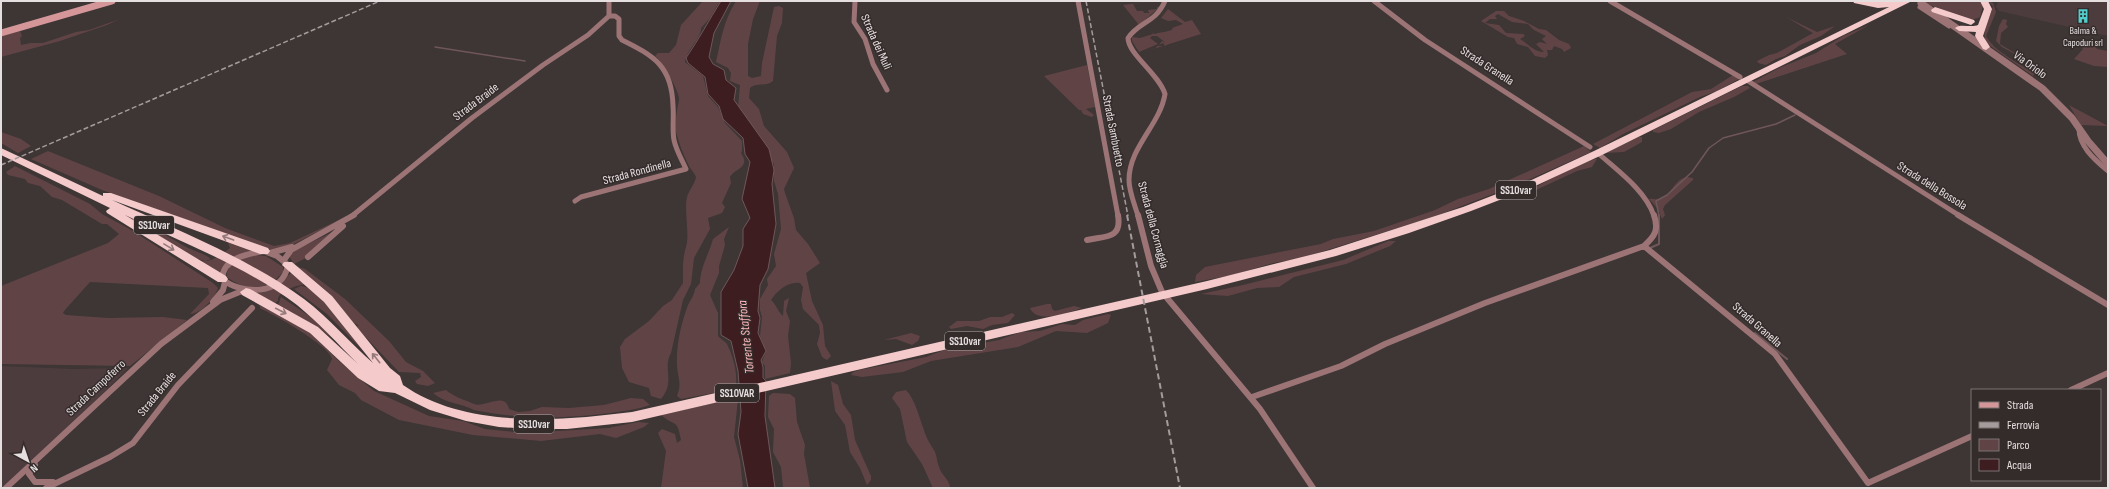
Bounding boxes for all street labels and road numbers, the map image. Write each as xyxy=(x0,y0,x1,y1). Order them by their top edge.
street label: Strada dei Muli xyxy=(857,12,895,72)
street label: Strada Granella xyxy=(1457,43,1517,89)
street label: Via Oriolo xyxy=(2010,48,2050,82)
street label: Strada Braide xyxy=(450,80,502,124)
street label: Strada Sambuetto xyxy=(1099,94,1127,168)
street label: Strada Rondinella xyxy=(601,156,673,188)
street label: Strada della Bossola xyxy=(1894,159,1970,214)
street label: Strada della Cornaggia xyxy=(1134,180,1172,270)
road number: SS10var xyxy=(1496,181,1536,199)
road number: SS10var xyxy=(134,216,174,234)
street label: Strada Granella xyxy=(1729,299,1785,351)
road number: SS10var xyxy=(945,332,985,350)
street label: Strada Campoferro xyxy=(63,357,129,419)
street label: Strada Braide xyxy=(134,368,180,420)
road number: SS10VAR xyxy=(715,384,759,402)
road number: SS10var xyxy=(514,415,554,433)

